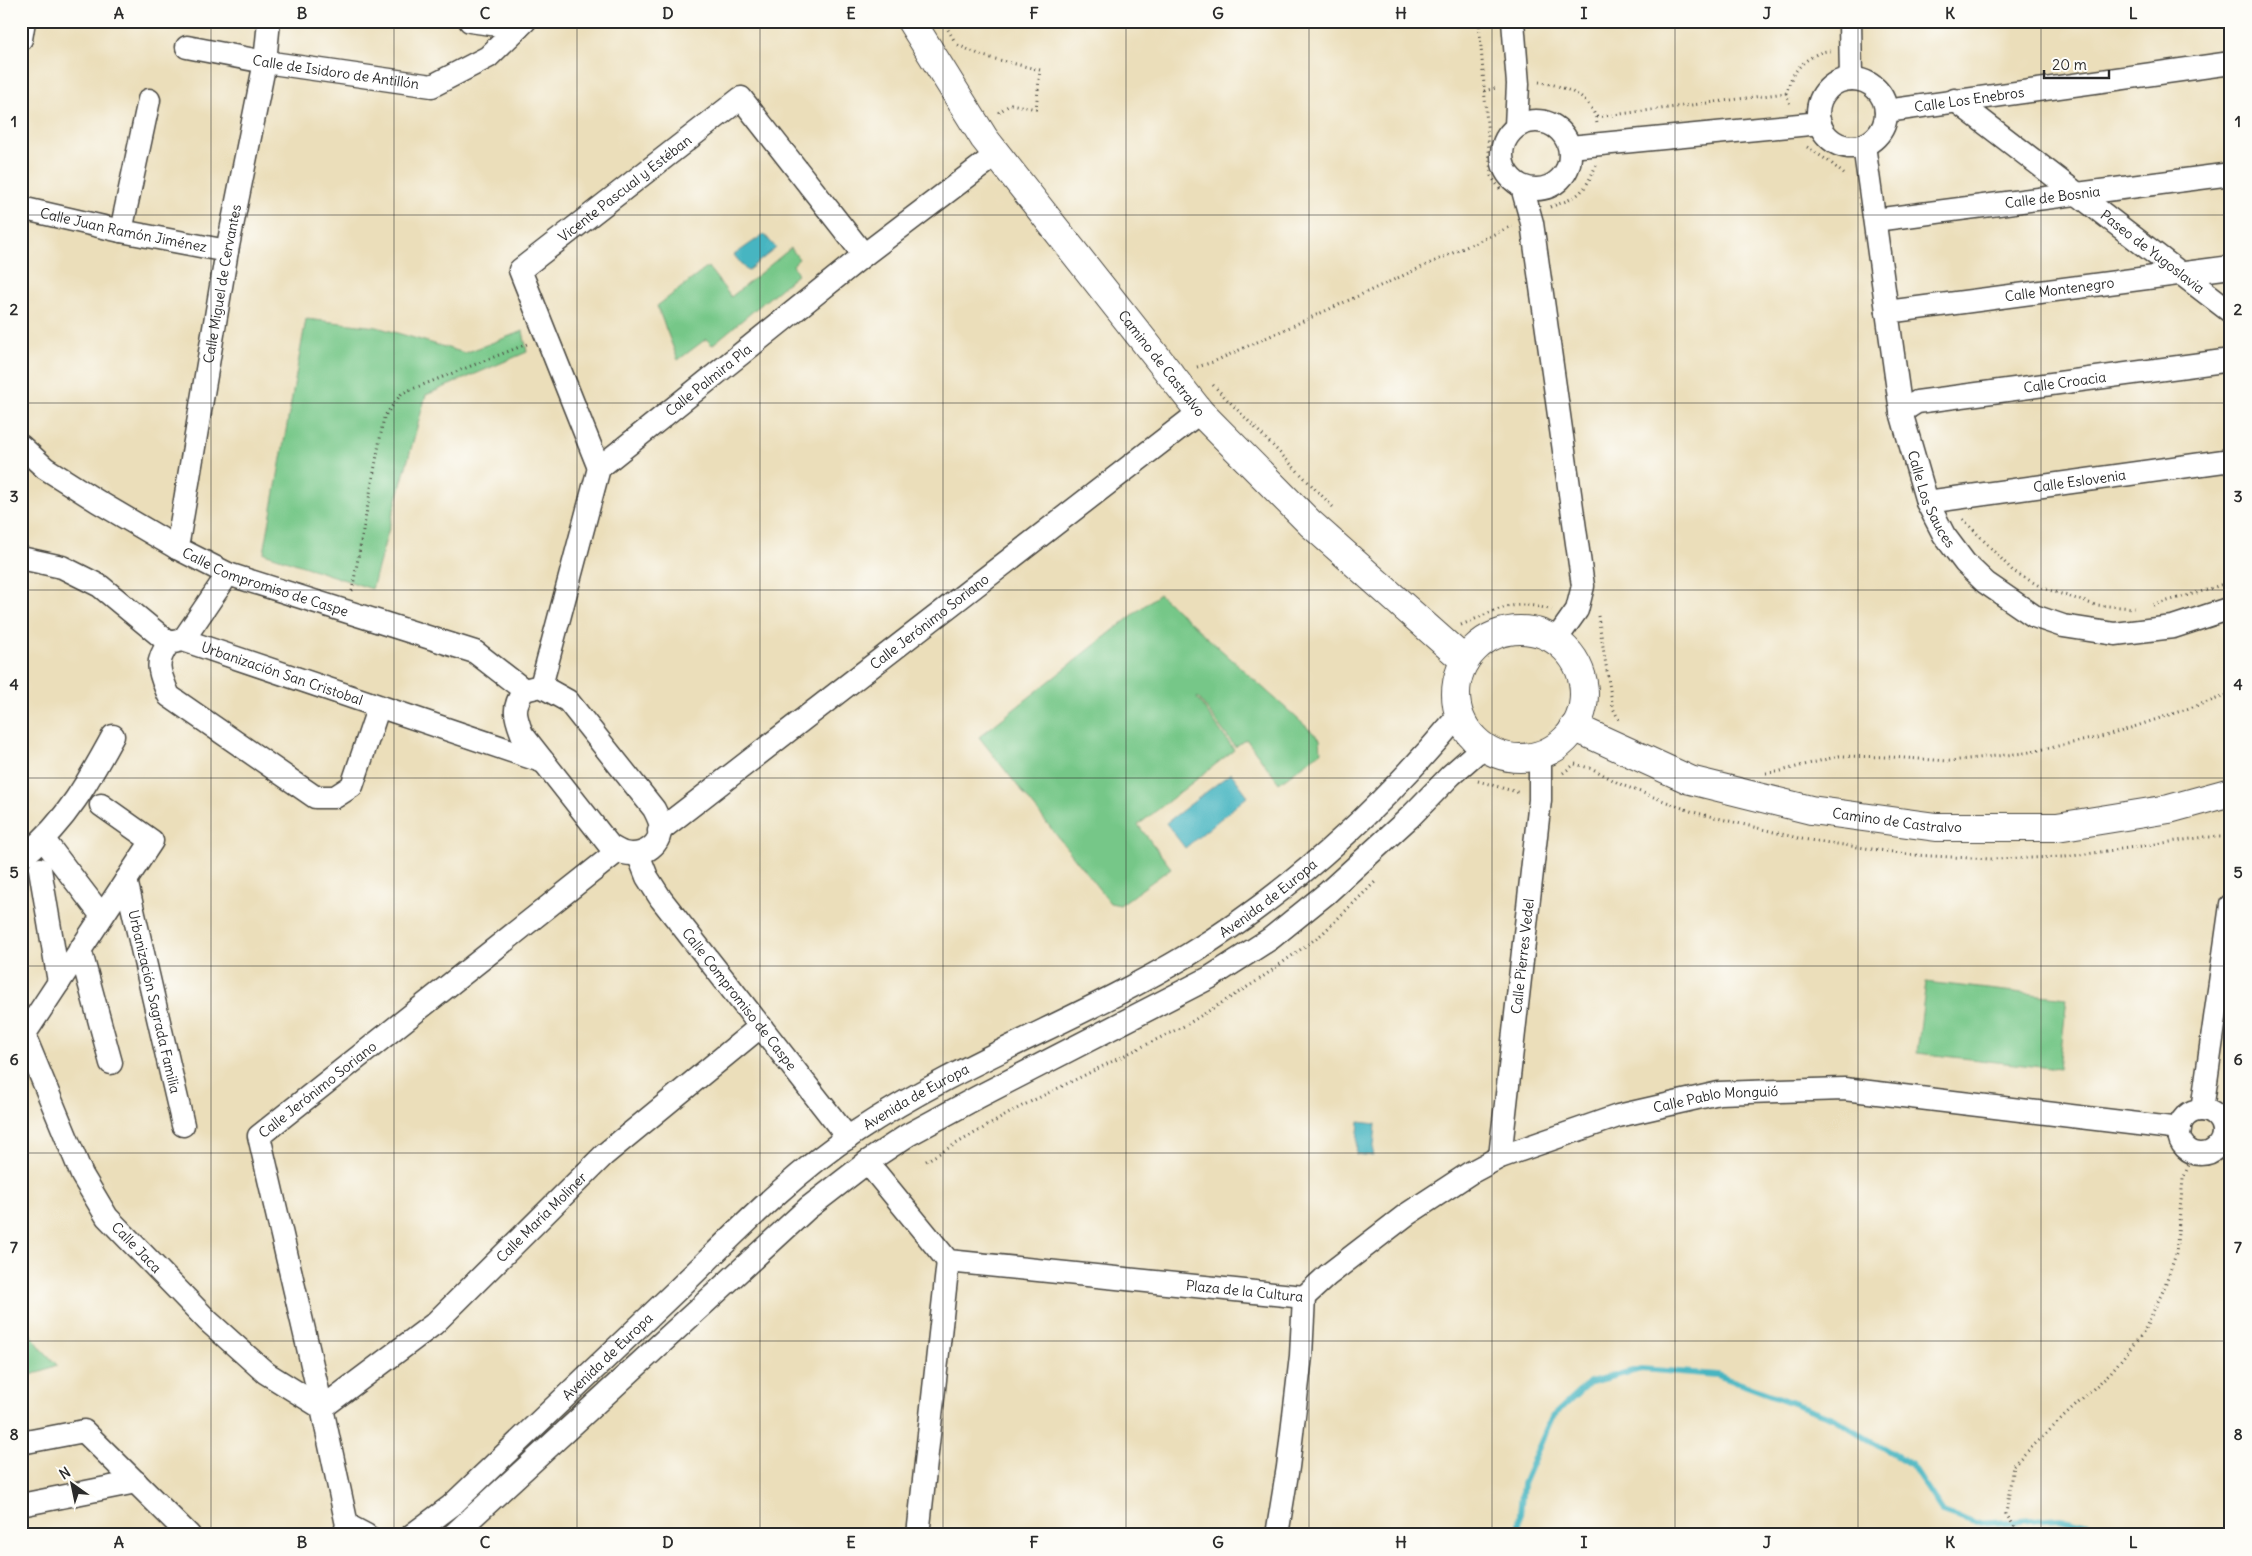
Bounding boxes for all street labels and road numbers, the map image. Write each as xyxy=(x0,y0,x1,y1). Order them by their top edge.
street label: Calle de Isidoro de Antillón xyxy=(251,51,420,93)
street label: Calle Los Enebros xyxy=(1913,83,2025,116)
street label: Vicente Pascual y Estéban xyxy=(555,131,695,246)
street label: Calle de Bosnia xyxy=(2004,182,2101,212)
street label: Calle Miguel de Cervantes xyxy=(199,203,245,365)
street label: Calle Juan Ramón Jiménez xyxy=(38,204,209,256)
street label: Paseo de Yugoslavia xyxy=(2097,206,2208,297)
street label: Calle Montenegro xyxy=(2004,273,2116,306)
street label: Camino de Castralvo xyxy=(1114,307,1209,420)
street label: Calle Palmira Pla xyxy=(662,340,755,420)
street label: Calle Croacia xyxy=(2022,368,2107,397)
street label: Calle Los Sauces xyxy=(1904,448,1959,551)
street label: Calle Eslovenia xyxy=(2032,466,2127,496)
street label: Calle Compromiso de Caspe xyxy=(179,543,351,620)
street label: Calle Jerónimo Soriano xyxy=(866,570,993,673)
street label: Urbanización San Cristobal xyxy=(199,638,365,709)
street label: Camino de Castralvo xyxy=(1831,804,1962,836)
street label: Avenida de Europa xyxy=(1216,855,1321,942)
street label: Calle Pierres Vedel xyxy=(1507,897,1538,1015)
street label: Urbanización Sagrada Familia xyxy=(124,908,184,1095)
street label: Calle Compromiso de Caspe xyxy=(678,924,801,1074)
street label: Calle Jerónimo Soriano xyxy=(255,1037,380,1142)
street label: Avenida de Europa xyxy=(860,1060,972,1134)
street label: Calle Pablo Monguió xyxy=(1651,1082,1779,1117)
street label: Calle María Moliner xyxy=(492,1168,591,1266)
street label: Calle Jaca xyxy=(108,1218,165,1277)
street label: Plaza de la Cultura xyxy=(1185,1276,1304,1306)
street label: Avenida de Europa xyxy=(558,1309,657,1404)

